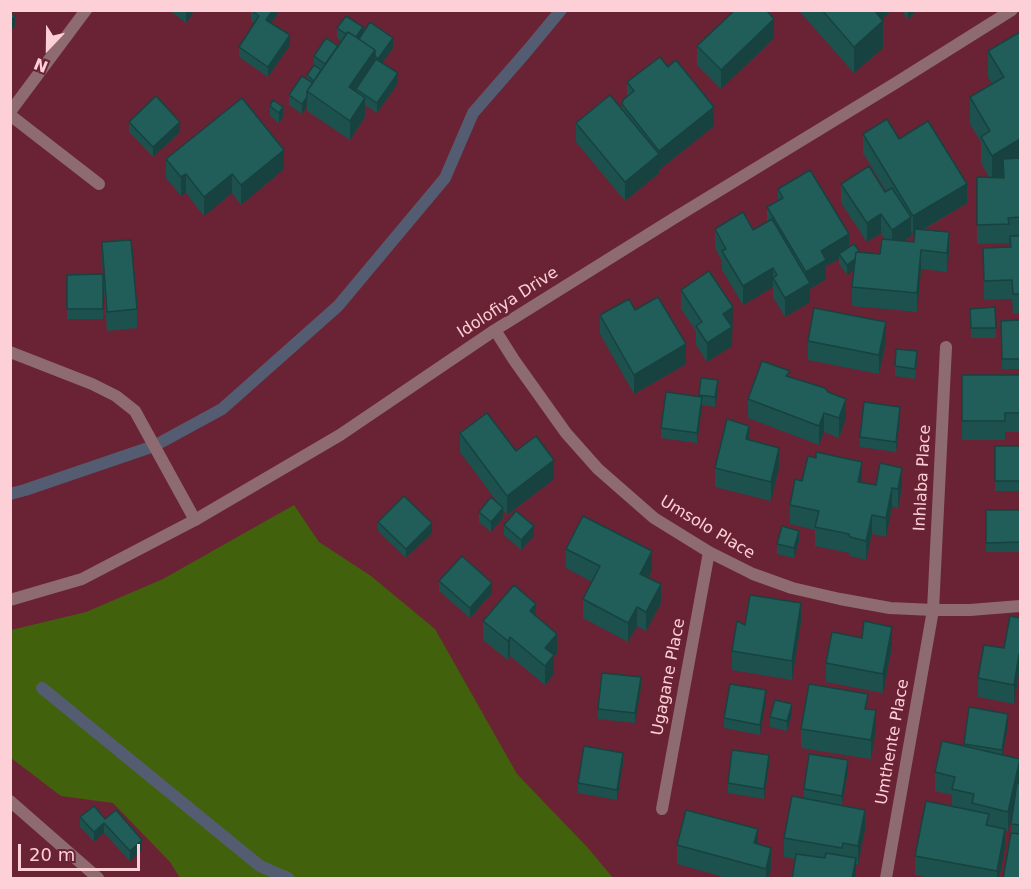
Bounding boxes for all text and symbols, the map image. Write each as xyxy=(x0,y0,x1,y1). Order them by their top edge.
north arrow xyxy=(18,18,78,78)
text: N xyxy=(31,54,51,76)
street label: Idolofiya Drive xyxy=(454,263,562,343)
street label: Inhlaba Place xyxy=(911,424,935,532)
street label: Umsolo Place xyxy=(656,492,758,564)
street label: Ugagane Place xyxy=(648,617,690,737)
street label: Umthente Place xyxy=(872,678,914,806)
scale bar xyxy=(21,832,142,870)
text: 20 m xyxy=(29,844,75,865)

